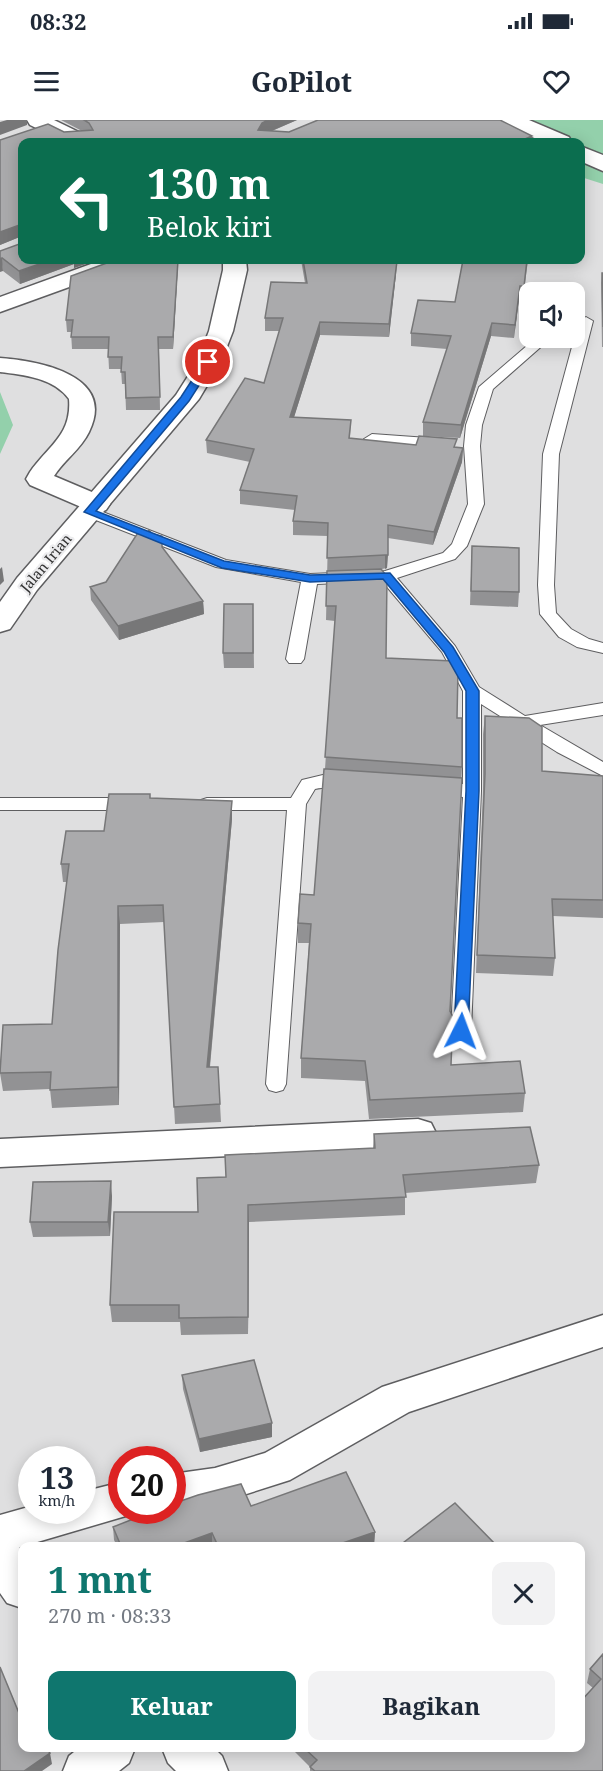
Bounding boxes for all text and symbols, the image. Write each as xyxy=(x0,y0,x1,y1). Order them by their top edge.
text: 08:32 xyxy=(30,6,86,36)
text: GoPilot xyxy=(251,63,352,100)
icon: menu xyxy=(30,65,63,98)
icon: heart xyxy=(540,65,573,98)
text: 130 m xyxy=(147,154,271,211)
icon: left xyxy=(48,162,126,240)
text: Belok kiri xyxy=(147,208,272,245)
map controls xyxy=(519,282,585,348)
button: sound xyxy=(519,282,585,348)
pin xyxy=(182,336,233,387)
icon: arrive xyxy=(191,345,224,378)
street label: Jalan Irian xyxy=(15,529,76,597)
position arrow xyxy=(429,999,493,1063)
speed limit sign: 20 xyxy=(108,1446,186,1524)
text: 13 xyxy=(40,1457,74,1498)
text: km/h xyxy=(39,1490,75,1510)
text: 1 mnt xyxy=(48,1555,152,1604)
button: close xyxy=(492,1562,555,1625)
text: 270 m · 08:33 xyxy=(48,1602,171,1629)
button: Keluar xyxy=(48,1671,296,1740)
button: Bagikan xyxy=(308,1671,555,1740)

